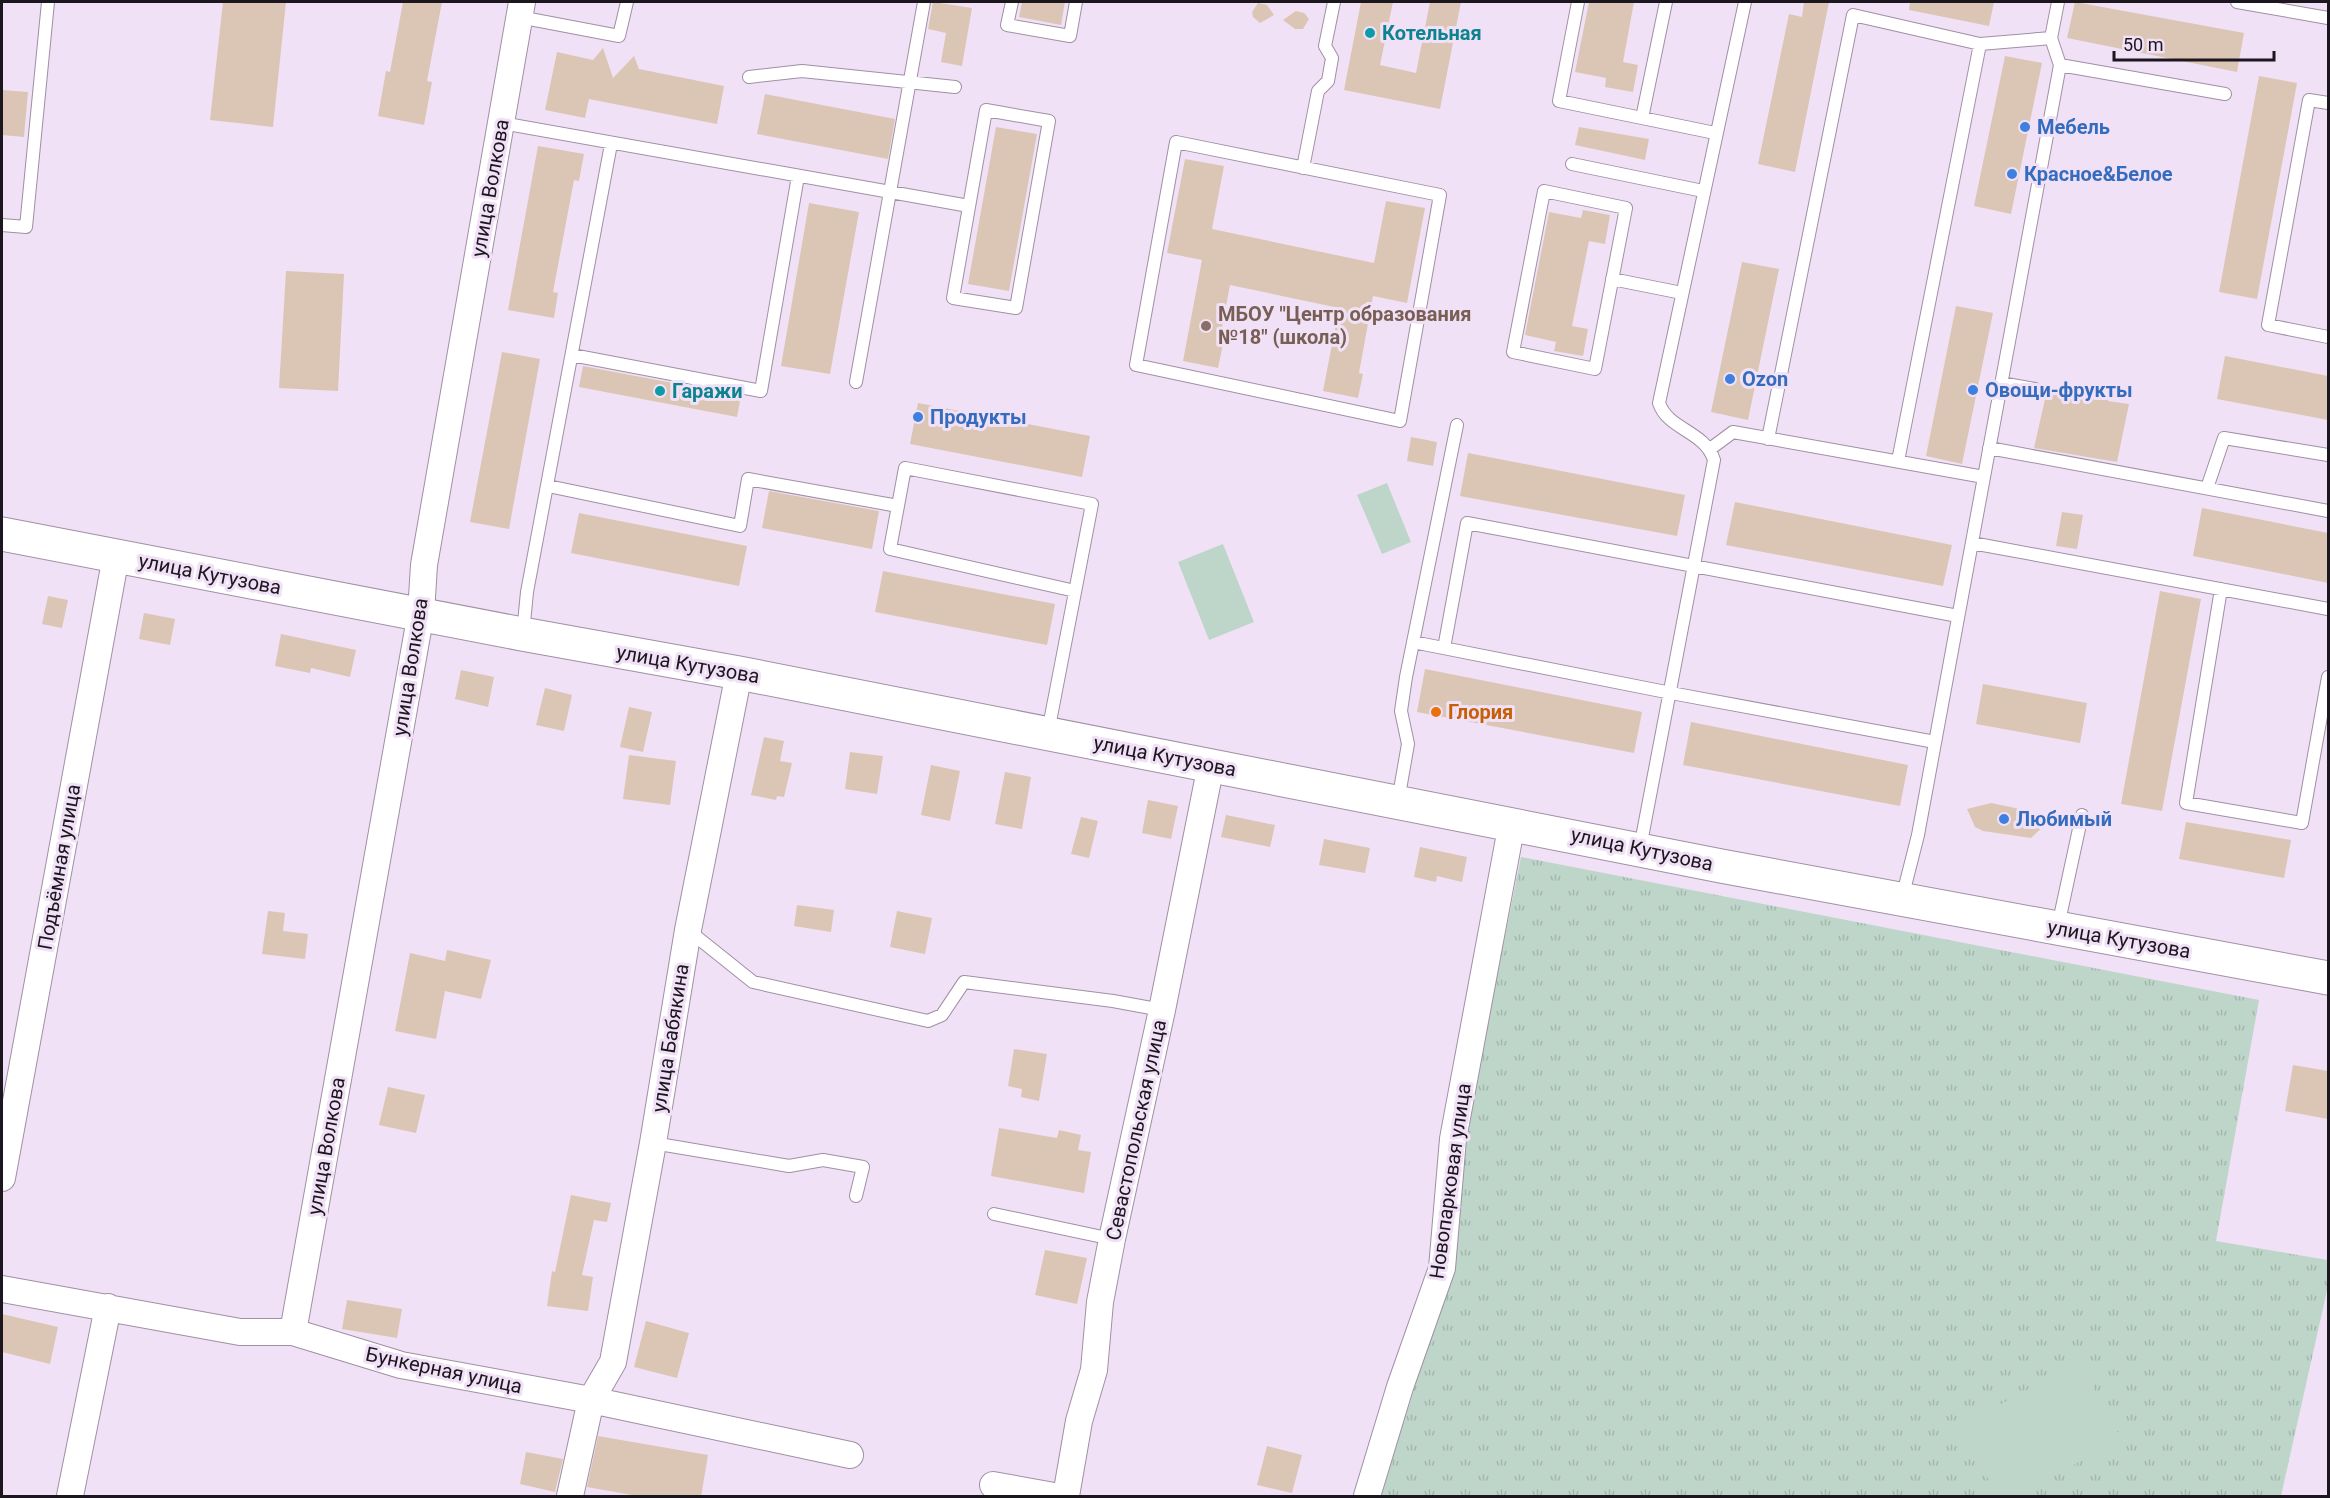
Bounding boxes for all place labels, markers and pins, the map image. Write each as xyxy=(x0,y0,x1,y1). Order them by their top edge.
place label: Котельная xyxy=(1382,21,1482,45)
marker: Котельная xyxy=(1363,26,1377,40)
place label: Мебель xyxy=(2037,115,2110,139)
marker: Мебель xyxy=(2018,120,2032,134)
place label: Красное&Белое xyxy=(2024,162,2173,186)
marker: Красное&Белое xyxy=(2005,167,2019,181)
place label: МБОУ "Центр образования №18" (школа) xyxy=(1218,302,1471,349)
marker: МБОУ "Центр образования №18" (школа) xyxy=(1199,319,1213,333)
place label: Ozon xyxy=(1742,367,1788,391)
marker: Ozon xyxy=(1723,372,1737,386)
place label: Овощи-фрукты xyxy=(1985,378,2132,402)
place label: Гаражи xyxy=(672,379,743,403)
marker: Овощи-фрукты xyxy=(1966,383,1980,397)
marker: Гаражи xyxy=(653,384,667,398)
place label: Продукты xyxy=(930,405,1027,429)
marker: Продукты xyxy=(911,410,925,424)
place label: Глория xyxy=(1448,700,1513,724)
marker: Глория xyxy=(1429,705,1443,719)
place label: Любимый xyxy=(2016,807,2112,831)
marker: Любимый xyxy=(1997,812,2011,826)

